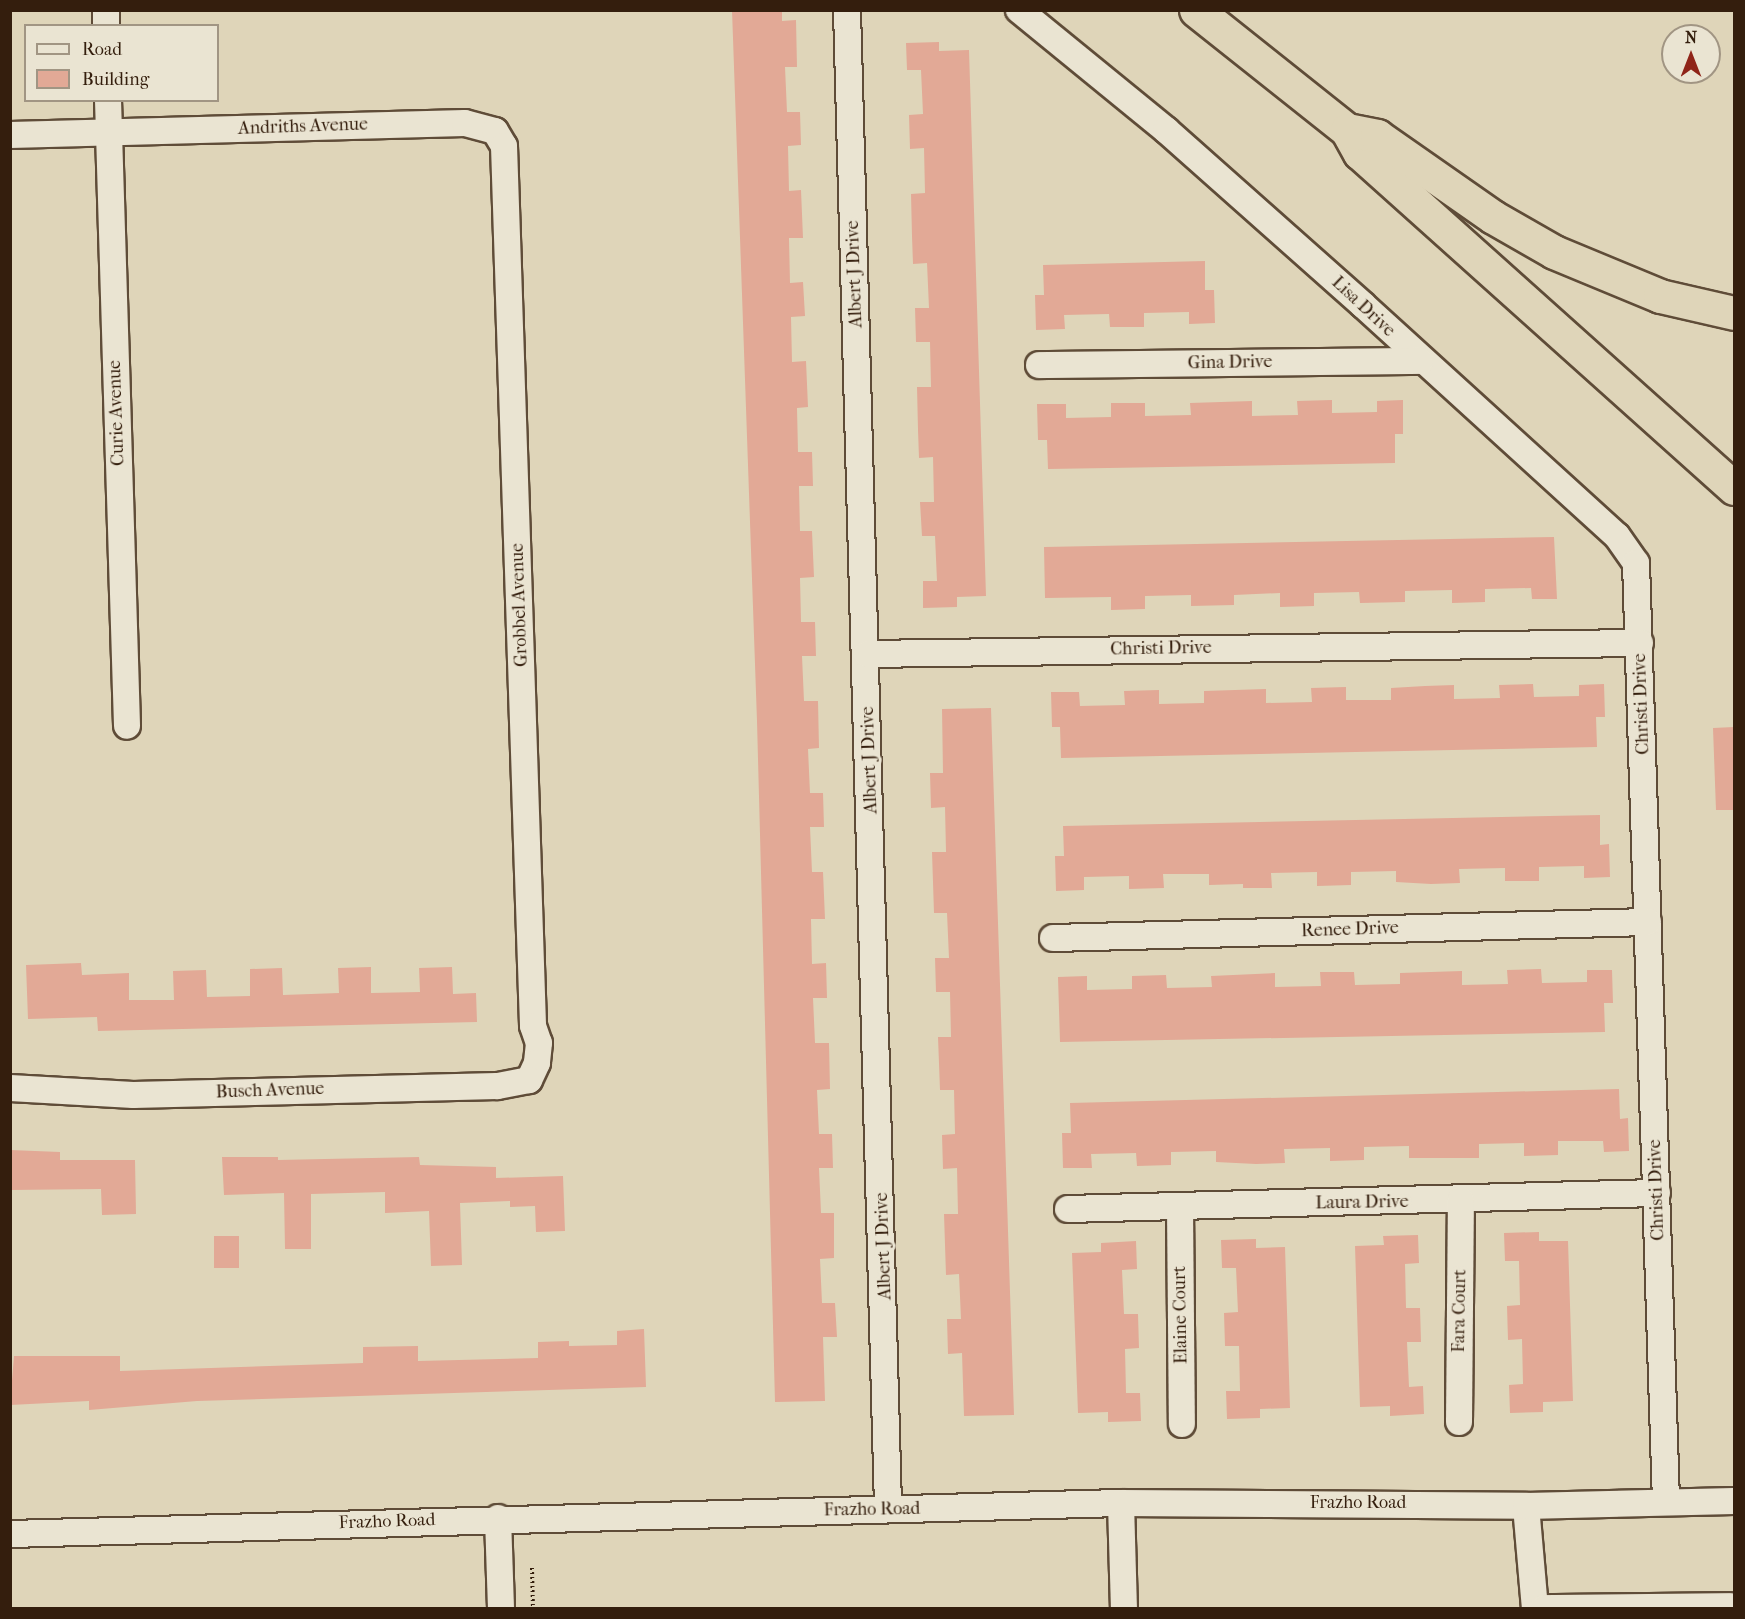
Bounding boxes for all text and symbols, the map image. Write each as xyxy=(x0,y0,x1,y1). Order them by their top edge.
legend xyxy=(24,24,219,102)
north arrow xyxy=(1661,24,1721,84)
text: N xyxy=(1685,28,1697,47)
text: Road xyxy=(82,39,122,60)
text: Building xyxy=(82,69,149,90)
street label: Andriths Avenue xyxy=(238,114,368,140)
street label: Albert J Drive xyxy=(842,220,868,328)
street label: Lisa Drive xyxy=(1327,272,1399,342)
street label: Gina Drive xyxy=(1187,351,1273,375)
street label: Curie Avenue xyxy=(104,360,130,466)
street label: Grobbel Avenue xyxy=(507,543,533,667)
street label: Christi Drive xyxy=(1110,637,1212,661)
street label: Christi Drive xyxy=(1629,653,1655,755)
street label: Albert J Drive xyxy=(857,706,883,814)
street label: Renee Drive xyxy=(1301,918,1399,942)
street label: Busch Avenue xyxy=(215,1078,325,1104)
street label: Christi Drive xyxy=(1644,1139,1670,1241)
street label: Laura Drive xyxy=(1315,1191,1409,1215)
street label: Albert J Drive xyxy=(871,1192,897,1300)
street label: Elaine Court xyxy=(1169,1266,1193,1364)
street label: Fara Court xyxy=(1448,1269,1472,1353)
street label: Frazho Road xyxy=(1310,1492,1406,1514)
street label: Frazho Road xyxy=(823,1498,921,1522)
street label: Frazho Road xyxy=(338,1510,436,1534)

